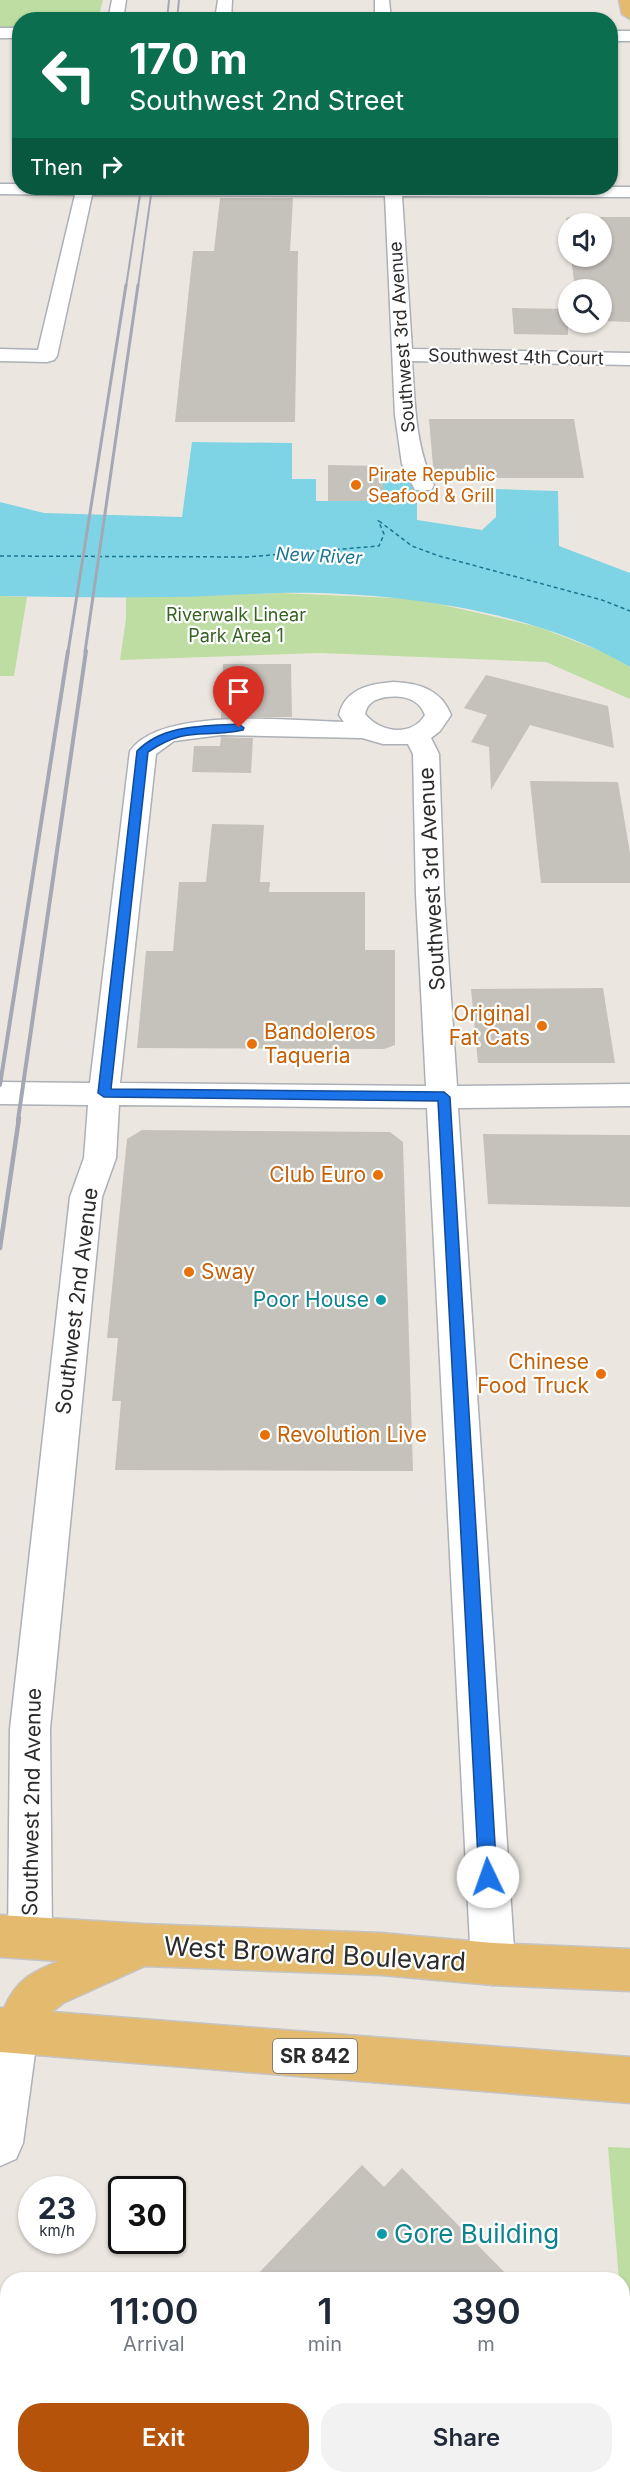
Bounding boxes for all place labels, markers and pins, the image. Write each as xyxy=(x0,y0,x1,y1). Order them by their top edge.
place label: Pirate Republic Seafood & Grill xyxy=(368,464,496,506)
marker: Pirate Republic Seafood & Grill xyxy=(349,478,363,492)
pin xyxy=(213,666,264,728)
place label: Original Fat Cats xyxy=(449,1001,530,1050)
place label: Bandoleros Taqueria xyxy=(264,1019,376,1068)
marker: Original Fat Cats xyxy=(535,1019,549,1033)
marker: Bandoleros Taqueria xyxy=(245,1037,259,1051)
place label: Club Euro xyxy=(269,1162,366,1187)
marker: Club Euro xyxy=(371,1168,385,1182)
place label: Sway xyxy=(201,1259,255,1284)
marker: Sway xyxy=(182,1265,196,1279)
place label: Poor House xyxy=(253,1287,369,1312)
marker: Poor House xyxy=(374,1293,388,1307)
place label: Chinese Food Truck xyxy=(477,1349,589,1398)
marker: Chinese Food Truck xyxy=(594,1367,608,1381)
place label: Revolution Live xyxy=(277,1422,427,1447)
marker: Revolution Live xyxy=(258,1428,272,1442)
place label: Gore Building xyxy=(394,2218,559,2249)
marker: Gore Building xyxy=(375,2227,389,2241)

